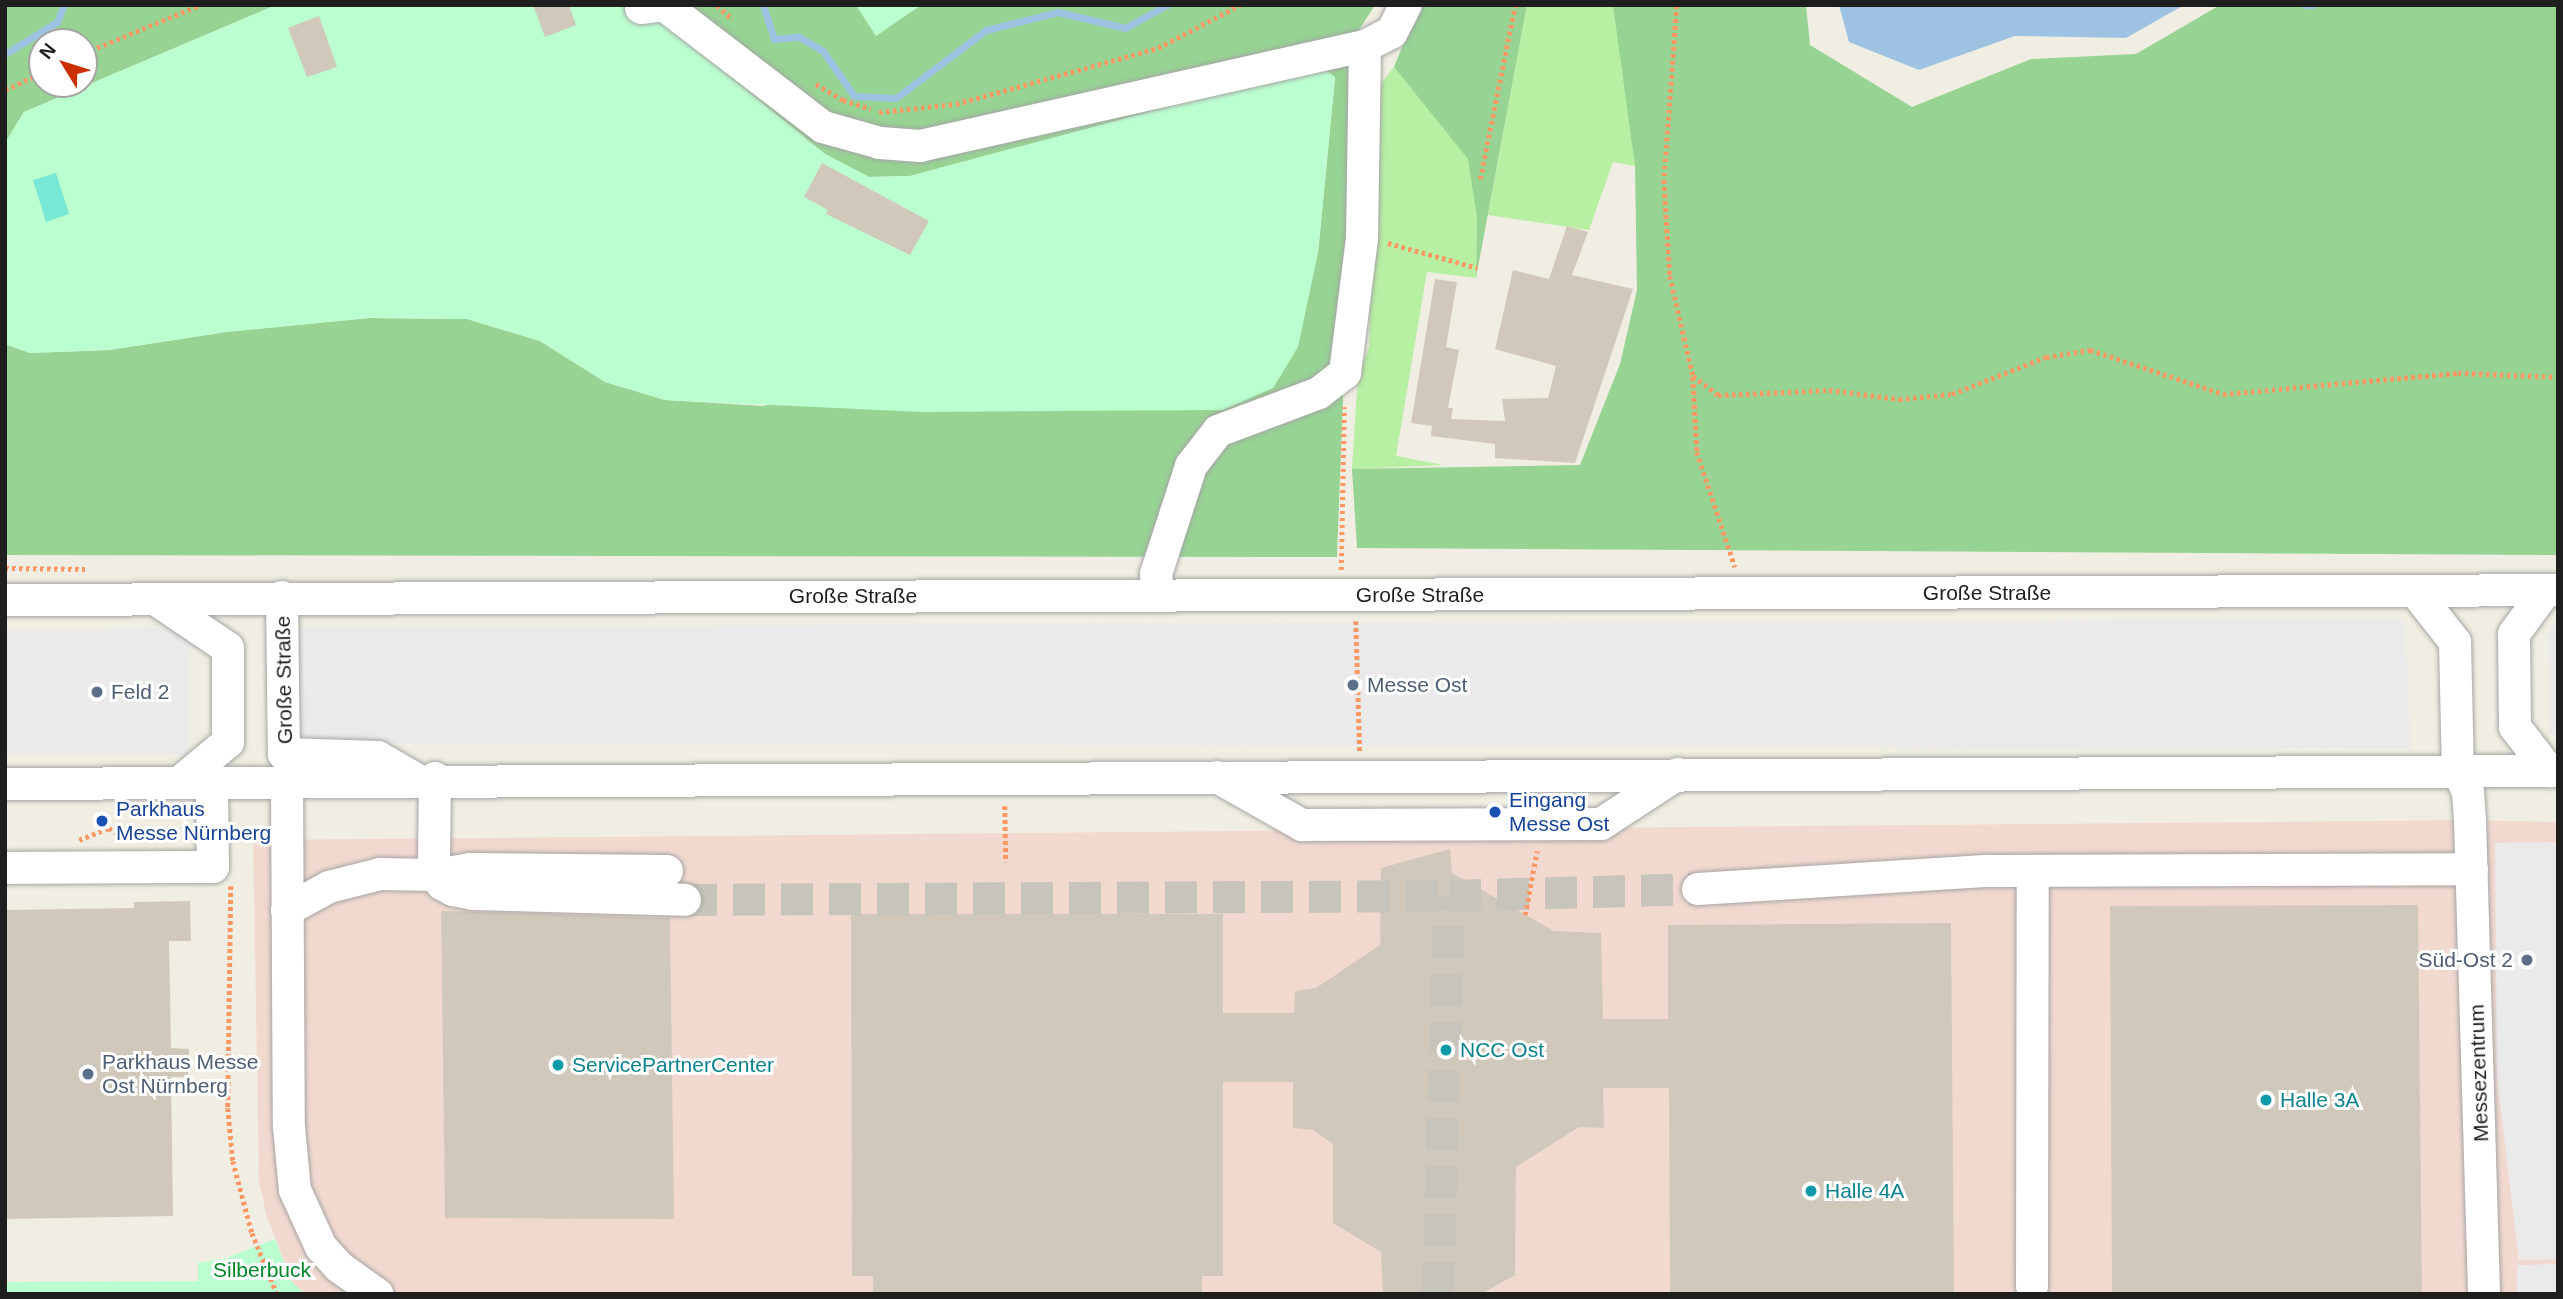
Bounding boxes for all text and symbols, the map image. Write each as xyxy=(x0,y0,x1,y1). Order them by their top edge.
north arrow xyxy=(28,28,98,98)
text: N xyxy=(35,39,60,63)
street label: Große Straße xyxy=(1923,580,2051,606)
street label: Große Straße xyxy=(1356,582,1484,608)
street label: Große Straße xyxy=(789,583,917,609)
street label: Große Straße xyxy=(270,616,298,744)
place label: Messe Ost xyxy=(1367,672,1467,698)
marker: Messe Ost xyxy=(1345,677,1361,693)
place label: Feld 2 xyxy=(111,679,169,705)
marker: Feld 2 xyxy=(89,684,105,700)
place label: Eingang Messe Ost xyxy=(1509,787,1609,837)
place label: Parkhaus Messe Nürnberg xyxy=(116,796,271,846)
marker: Eingang Messe Ost xyxy=(1487,804,1503,820)
marker: Parkhaus Messe Nürnberg xyxy=(94,813,110,829)
place label: Süd-Ost 2 xyxy=(2418,947,2513,973)
marker: Süd-Ost 2 xyxy=(2519,952,2535,968)
street label: Messezentrum xyxy=(2464,1004,2494,1142)
place label: NCC Ost xyxy=(1460,1037,1544,1063)
marker: NCC Ost xyxy=(1438,1042,1454,1058)
place label: Parkhaus Messe Ost Nürnberg xyxy=(102,1049,258,1099)
place label: ServicePartnerCenter xyxy=(572,1052,774,1078)
marker: ServicePartnerCenter xyxy=(550,1057,566,1073)
marker: Parkhaus Messe Ost Nürnberg xyxy=(80,1066,96,1082)
place label: Halle 3A xyxy=(2280,1087,2359,1113)
marker: Halle 3A xyxy=(2258,1092,2274,1108)
place label: Halle 4A xyxy=(1825,1178,1904,1204)
marker: Halle 4A xyxy=(1803,1183,1819,1199)
park label: Silberbuck xyxy=(213,1257,311,1283)

